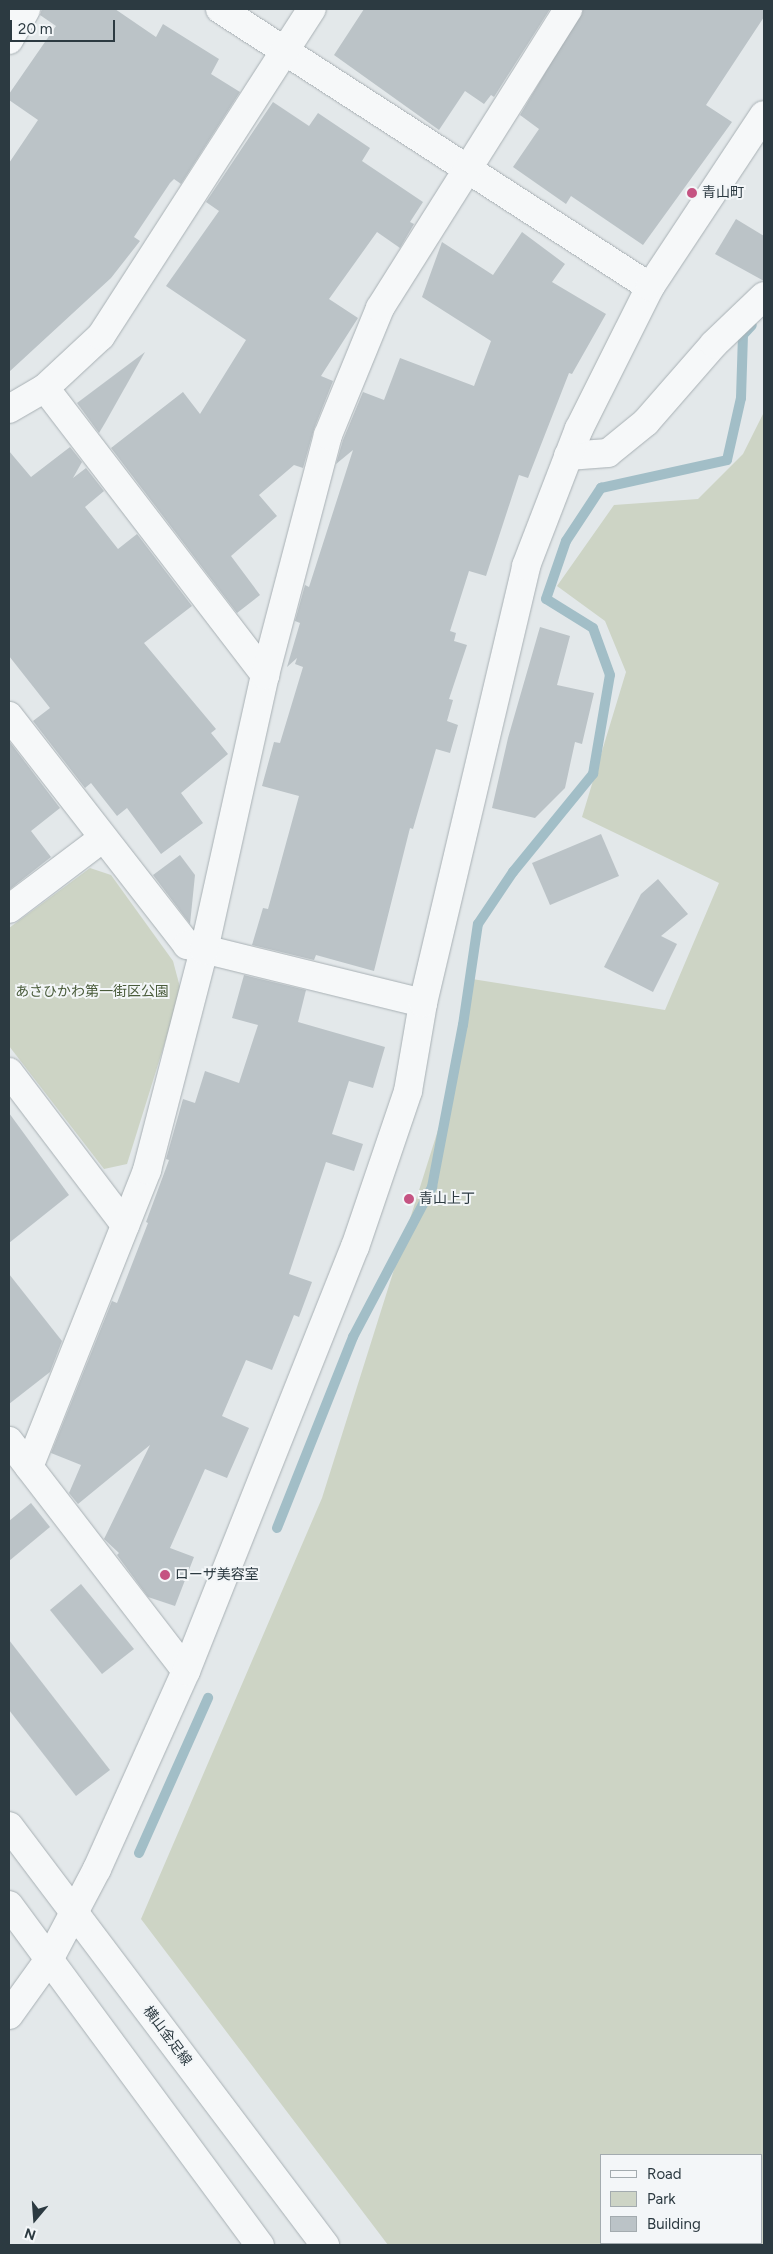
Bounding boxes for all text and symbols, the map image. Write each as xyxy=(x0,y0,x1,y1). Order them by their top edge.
scale bar xyxy=(12,10,118,42)
text: 20 m xyxy=(18,20,52,38)
place label: 青山町 xyxy=(702,185,744,201)
marker: 青山町 xyxy=(686,187,698,199)
park label: あさひかわ第一街区公園 xyxy=(15,984,169,1000)
place label: 青山上丁 xyxy=(419,1191,475,1207)
marker: 青山上丁 xyxy=(403,1193,415,1205)
place label: ローザ美容室 xyxy=(175,1567,259,1583)
marker: ローザ美容室 xyxy=(159,1569,171,1581)
street label: 横山金足線 xyxy=(139,2003,195,2069)
legend xyxy=(600,2154,763,2244)
text: Road xyxy=(647,2165,682,2183)
text: Park xyxy=(647,2190,676,2208)
north arrow xyxy=(10,2194,60,2244)
text: Building xyxy=(647,2215,701,2233)
text: N xyxy=(22,2224,38,2244)

